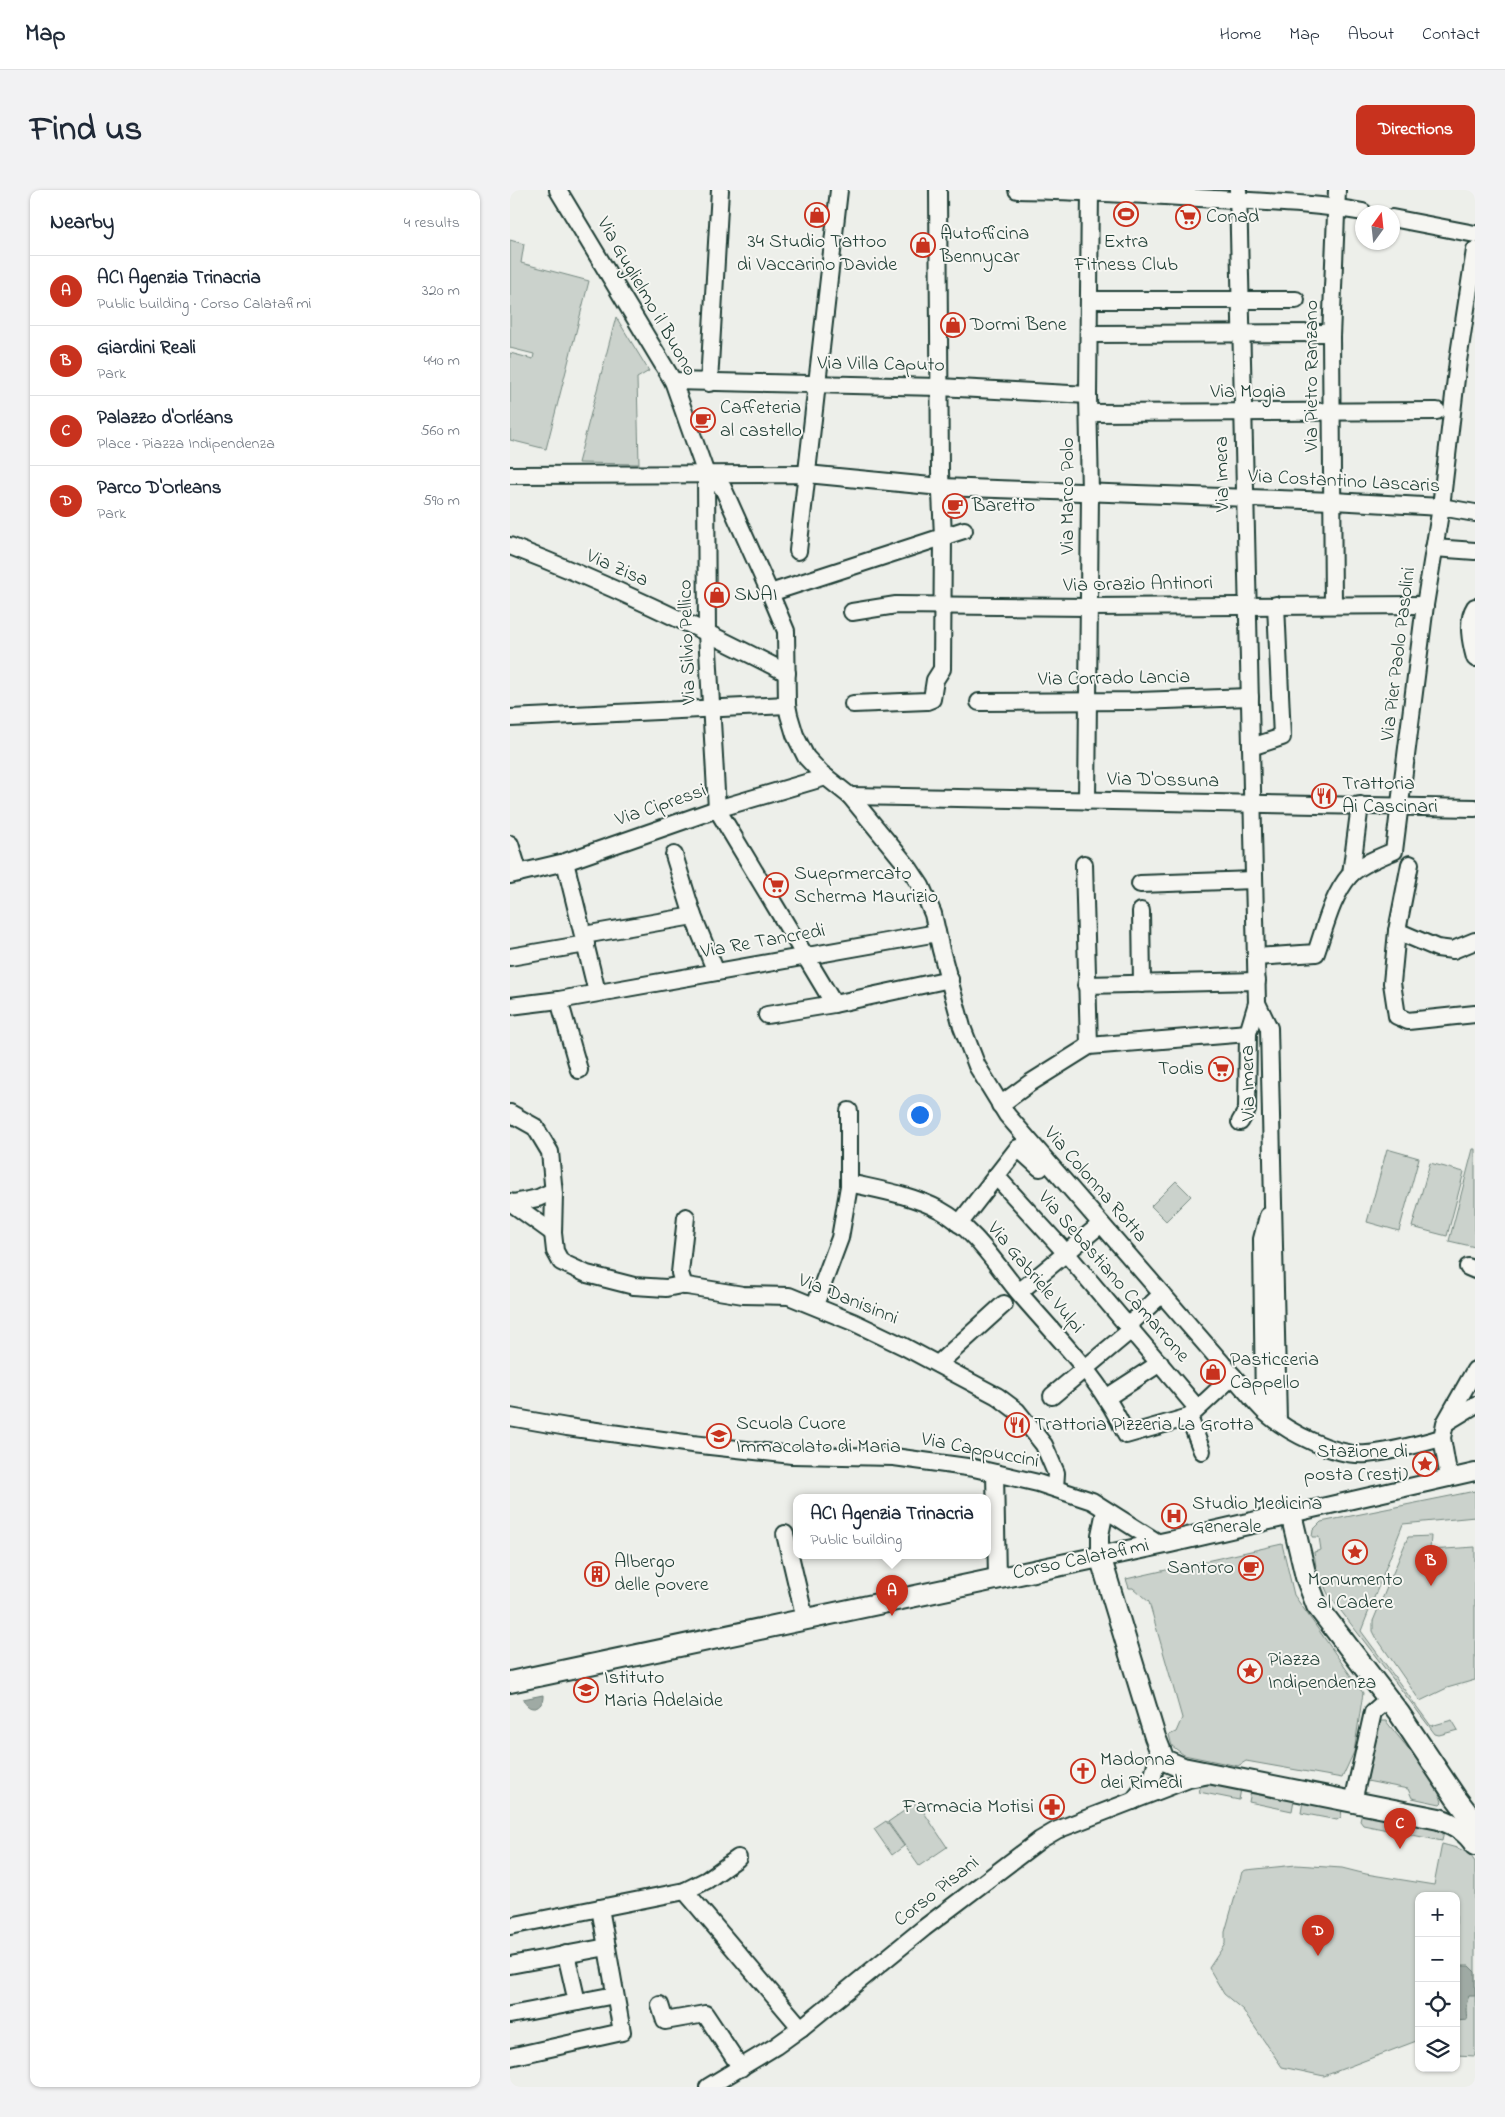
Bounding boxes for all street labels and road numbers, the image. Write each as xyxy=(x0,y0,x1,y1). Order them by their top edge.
street label: Via Guglielmo il Buono xyxy=(587,211,703,383)
street label: Via Pietro Ranzano xyxy=(1298,300,1327,453)
street label: Via Villa Caputo xyxy=(816,349,945,381)
street label: Via Mogia xyxy=(1209,378,1286,408)
street label: Via Imera xyxy=(1208,436,1238,513)
street label: Via Marco Polo xyxy=(1054,437,1083,556)
street label: Via Costantino Lascaris xyxy=(1246,462,1441,502)
street label: Via Zisa xyxy=(580,542,653,596)
street label: Via Pier Paolo Pasolini xyxy=(1374,565,1424,744)
street label: Via Orazio Antinori xyxy=(1062,569,1213,601)
street label: Via Silvio Pellico xyxy=(671,579,705,706)
street label: Via Corrado Lancia xyxy=(1037,663,1190,695)
street label: Via D'Ossuna xyxy=(1106,766,1219,796)
street label: Via Cipressi xyxy=(611,777,710,835)
street label: Via Re Tancredi xyxy=(698,917,827,967)
street label: Via Imera xyxy=(1234,1045,1264,1122)
street label: Via Colonna Rotta xyxy=(1036,1120,1154,1249)
street label: Via Sebastiano Camarrone xyxy=(1029,1184,1196,1369)
street label: Via Gabriele Vulpi xyxy=(979,1215,1091,1340)
street label: Via Danisinni xyxy=(793,1266,903,1333)
street label: Via Cappuccini xyxy=(918,1425,1041,1477)
street label: Corso Calatafimi xyxy=(1010,1531,1152,1589)
street label: Corso Pisani xyxy=(888,1849,986,1935)

